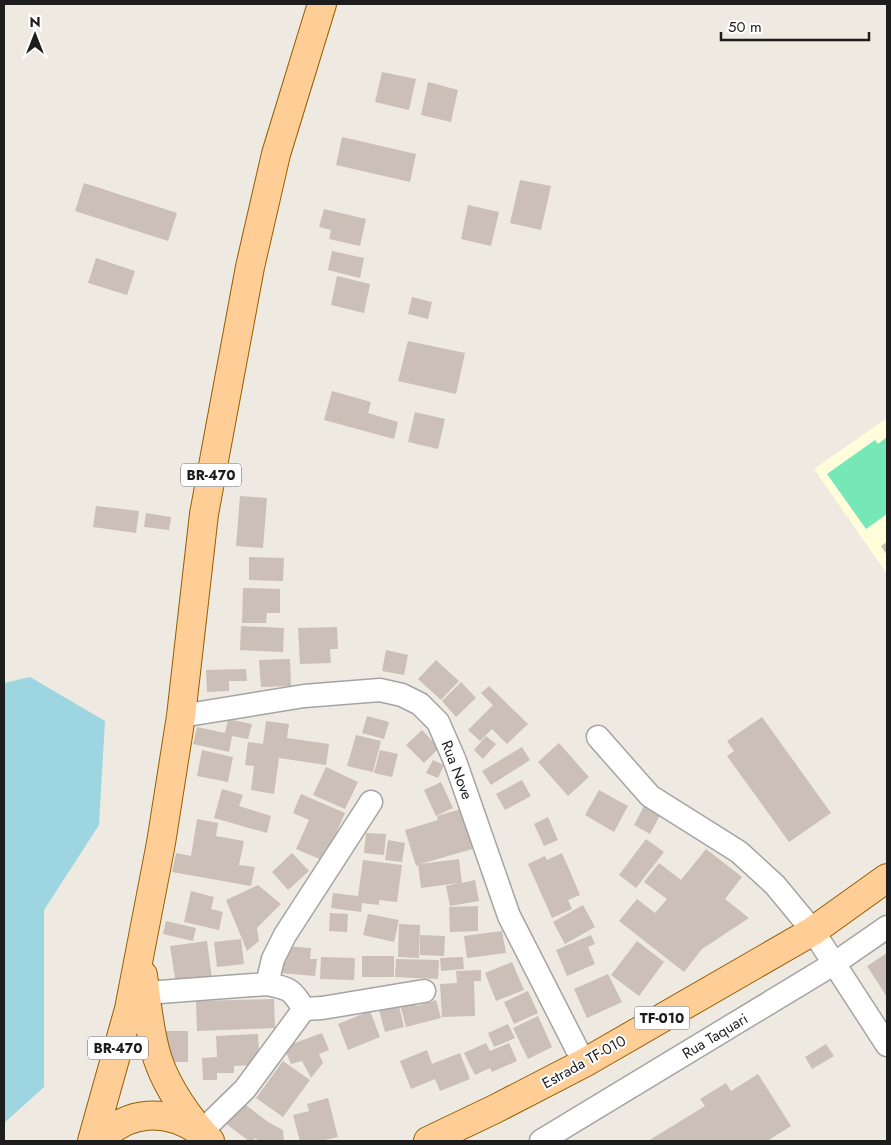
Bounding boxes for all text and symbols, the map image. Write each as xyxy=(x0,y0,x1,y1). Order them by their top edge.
north arrow xyxy=(10,10,60,60)
scale bar xyxy=(721,10,868,42)
text: N xyxy=(29,12,41,32)
text: 50 m xyxy=(728,16,762,38)
road number: BR-470 xyxy=(181,464,241,486)
street label: Rua Nove xyxy=(436,737,478,803)
road number: TF-010 xyxy=(634,1006,690,1030)
street label: Rua Taquari xyxy=(678,1008,752,1064)
street label: Estrada TF-010 xyxy=(538,1030,630,1094)
road number: BR-470 xyxy=(88,1036,148,1060)

